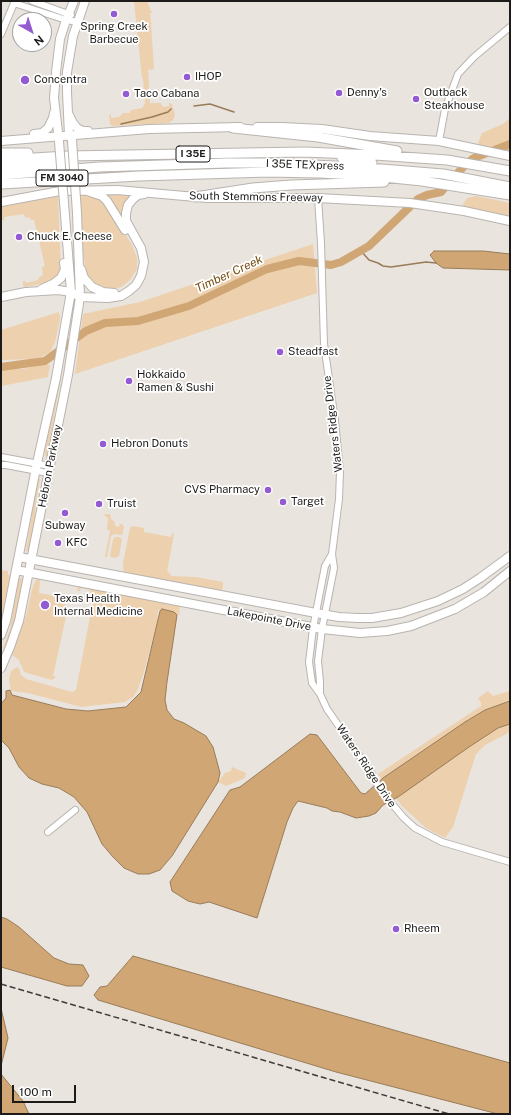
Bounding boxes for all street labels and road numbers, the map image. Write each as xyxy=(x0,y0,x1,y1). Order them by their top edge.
road number: I 35E xyxy=(176,146,210,162)
street label: I 35E TEXpress xyxy=(266,157,344,173)
road number: FM 3040 xyxy=(36,170,88,186)
street label: South Stemmons Freeway xyxy=(189,189,323,205)
street label: Waters Ridge Drive xyxy=(321,375,345,473)
street label: Hebron Parkway xyxy=(35,423,65,509)
street label: Lakepointe Drive xyxy=(226,604,312,634)
street label: Waters Ridge Drive xyxy=(333,722,399,810)

